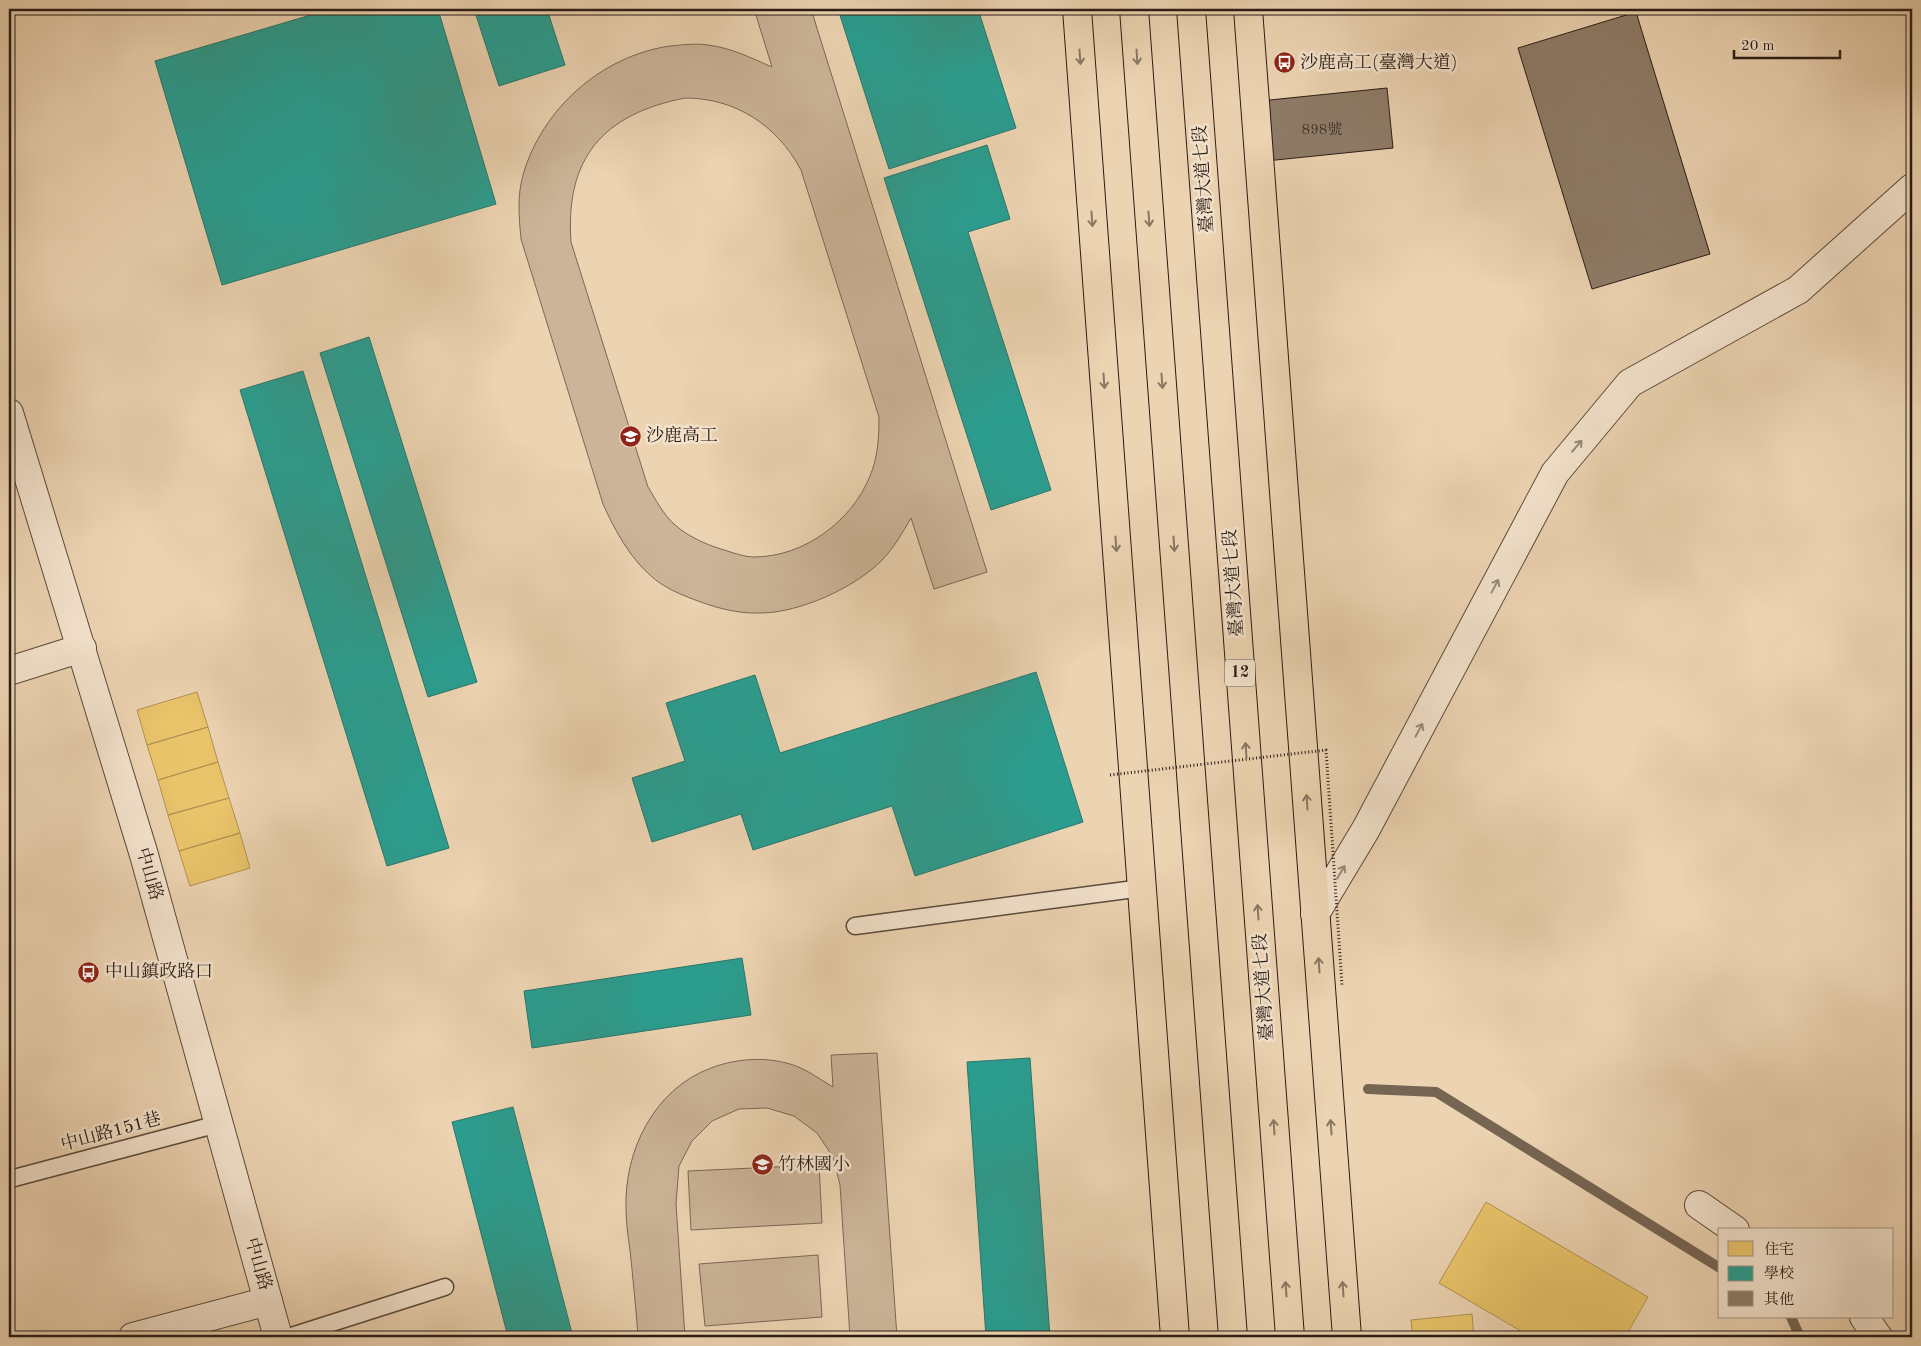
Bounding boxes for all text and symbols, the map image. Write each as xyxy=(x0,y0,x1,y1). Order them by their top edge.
scale bar xyxy=(1734,28,1840,60)
text: 20 m xyxy=(1741,39,1775,54)
one-way arrow xyxy=(1076,49,1085,65)
one-way arrow xyxy=(1133,49,1142,65)
bus stop icon: 沙鹿高工(臺灣大道) xyxy=(1272,51,1296,75)
place label: 沙鹿高工(臺灣大道) xyxy=(1300,52,1457,72)
house number: 898號 xyxy=(1301,121,1343,138)
street label: 臺灣大道七段 xyxy=(1189,125,1217,234)
one-way arrow xyxy=(1088,211,1097,227)
one-way arrow xyxy=(1145,211,1154,227)
one-way arrow xyxy=(1100,373,1109,389)
one-way arrow xyxy=(1157,373,1166,389)
school or university icon: 沙鹿高工 xyxy=(618,424,642,448)
place label: 沙鹿高工 xyxy=(646,425,718,445)
one-way arrow xyxy=(1571,440,1583,453)
street label: 臺灣大道七段 xyxy=(1219,529,1247,638)
one-way arrow xyxy=(1112,535,1121,551)
one-way arrow xyxy=(1169,535,1178,551)
one-way arrow xyxy=(1491,579,1500,594)
road number: 12 xyxy=(1225,660,1255,686)
one-way arrow xyxy=(1414,722,1424,737)
one-way arrow xyxy=(1241,742,1251,758)
one-way arrow xyxy=(1303,795,1312,811)
street label: 中山路 xyxy=(133,845,167,902)
one-way arrow xyxy=(1336,865,1346,879)
one-way arrow xyxy=(1253,904,1263,920)
street label: 臺灣大道七段 xyxy=(1249,933,1277,1042)
one-way arrow xyxy=(1315,957,1324,973)
bus stop icon: 中山鎮政路口 xyxy=(77,960,101,984)
place label: 中山鎮政路口 xyxy=(105,961,213,981)
street label: 中山路151巷 xyxy=(58,1108,163,1154)
one-way arrow xyxy=(1269,1119,1279,1135)
one-way arrow xyxy=(1326,1119,1336,1135)
school or university icon: 竹林國小 xyxy=(750,1153,774,1177)
place label: 竹林國小 xyxy=(778,1154,850,1174)
legend xyxy=(1718,1228,1894,1318)
street label: 中山路 xyxy=(242,1235,276,1292)
text: 住宅 xyxy=(1764,1241,1794,1258)
text: 學校 xyxy=(1764,1265,1794,1282)
one-way arrow xyxy=(1281,1281,1291,1297)
one-way arrow xyxy=(1339,1281,1348,1297)
text: 其他 xyxy=(1764,1291,1794,1308)

